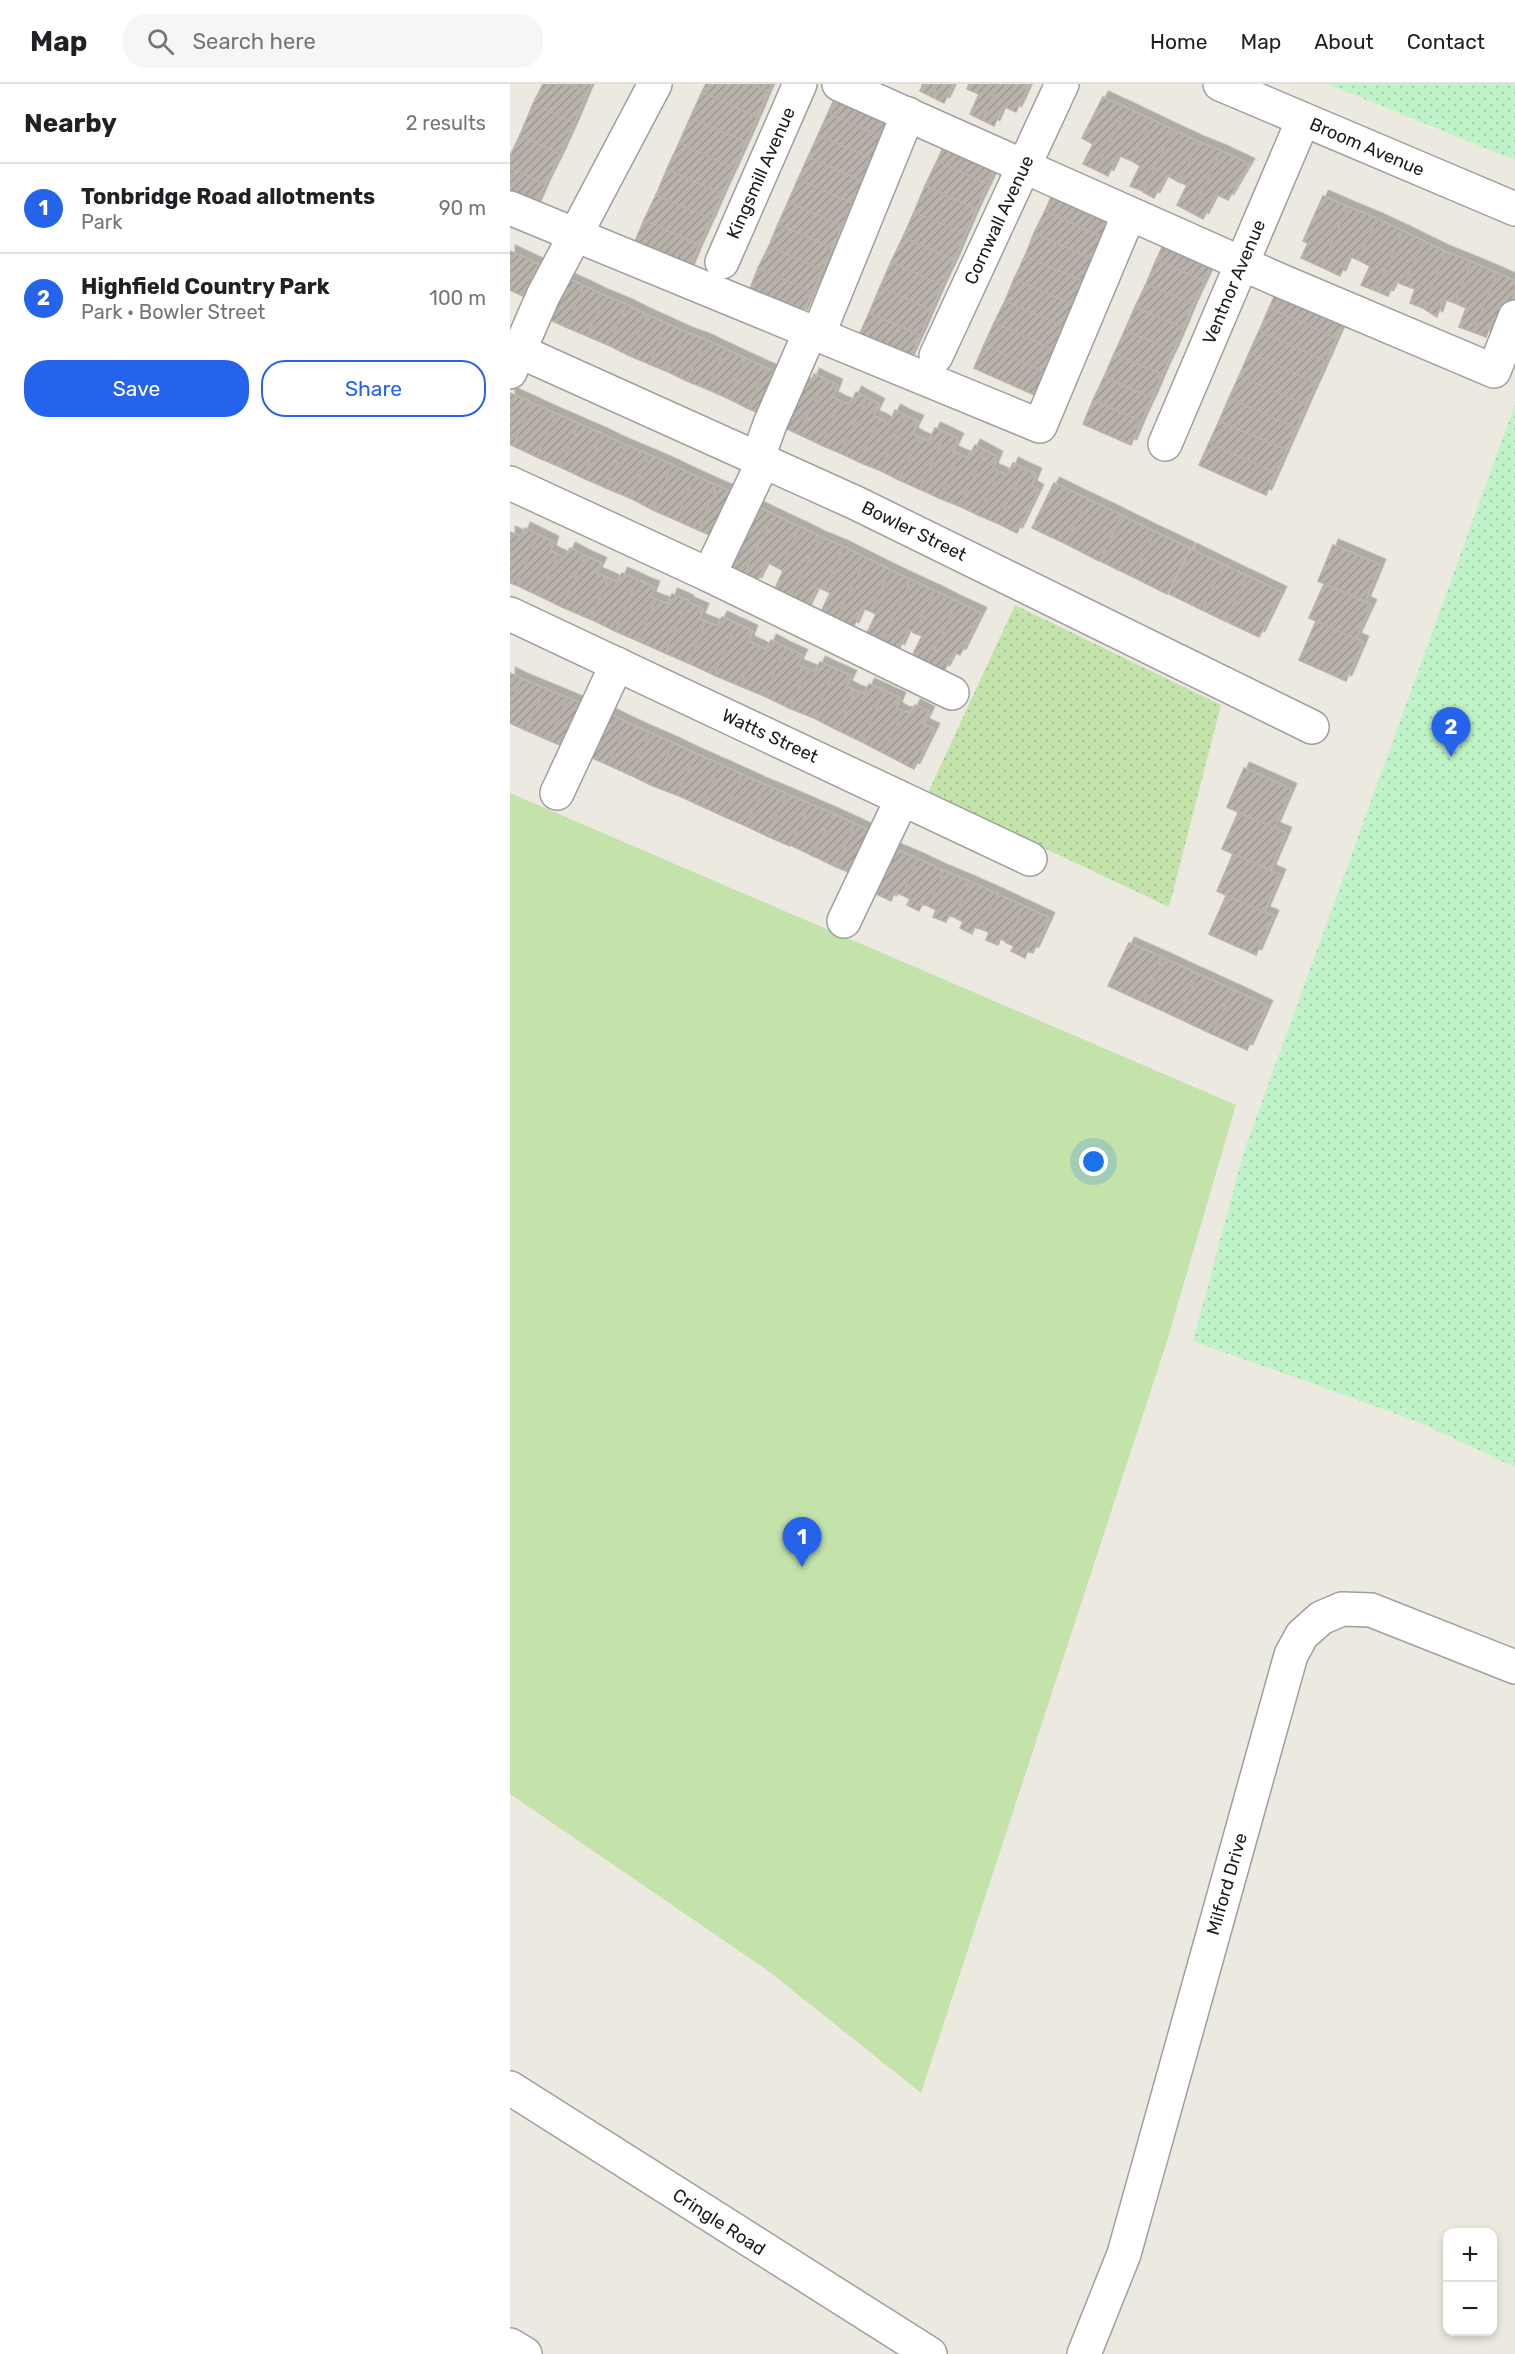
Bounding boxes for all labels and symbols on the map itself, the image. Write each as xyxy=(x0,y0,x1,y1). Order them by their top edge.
street label: Kingsmill Avenue xyxy=(722,104,800,242)
street label: Broom Avenue xyxy=(1306,113,1428,181)
street label: Cornwall Avenue xyxy=(959,152,1039,288)
street label: Ventnor Avenue xyxy=(1198,216,1270,348)
street label: Bowler Street xyxy=(858,496,970,566)
street label: Watts Street xyxy=(718,704,822,768)
pin: 2 xyxy=(1432,708,1470,757)
your location xyxy=(1079,1147,1108,1176)
pin: 1 xyxy=(782,1518,822,1567)
street label: Milford Drive xyxy=(1202,1830,1252,1938)
street label: Cringle Road xyxy=(668,2184,770,2260)

